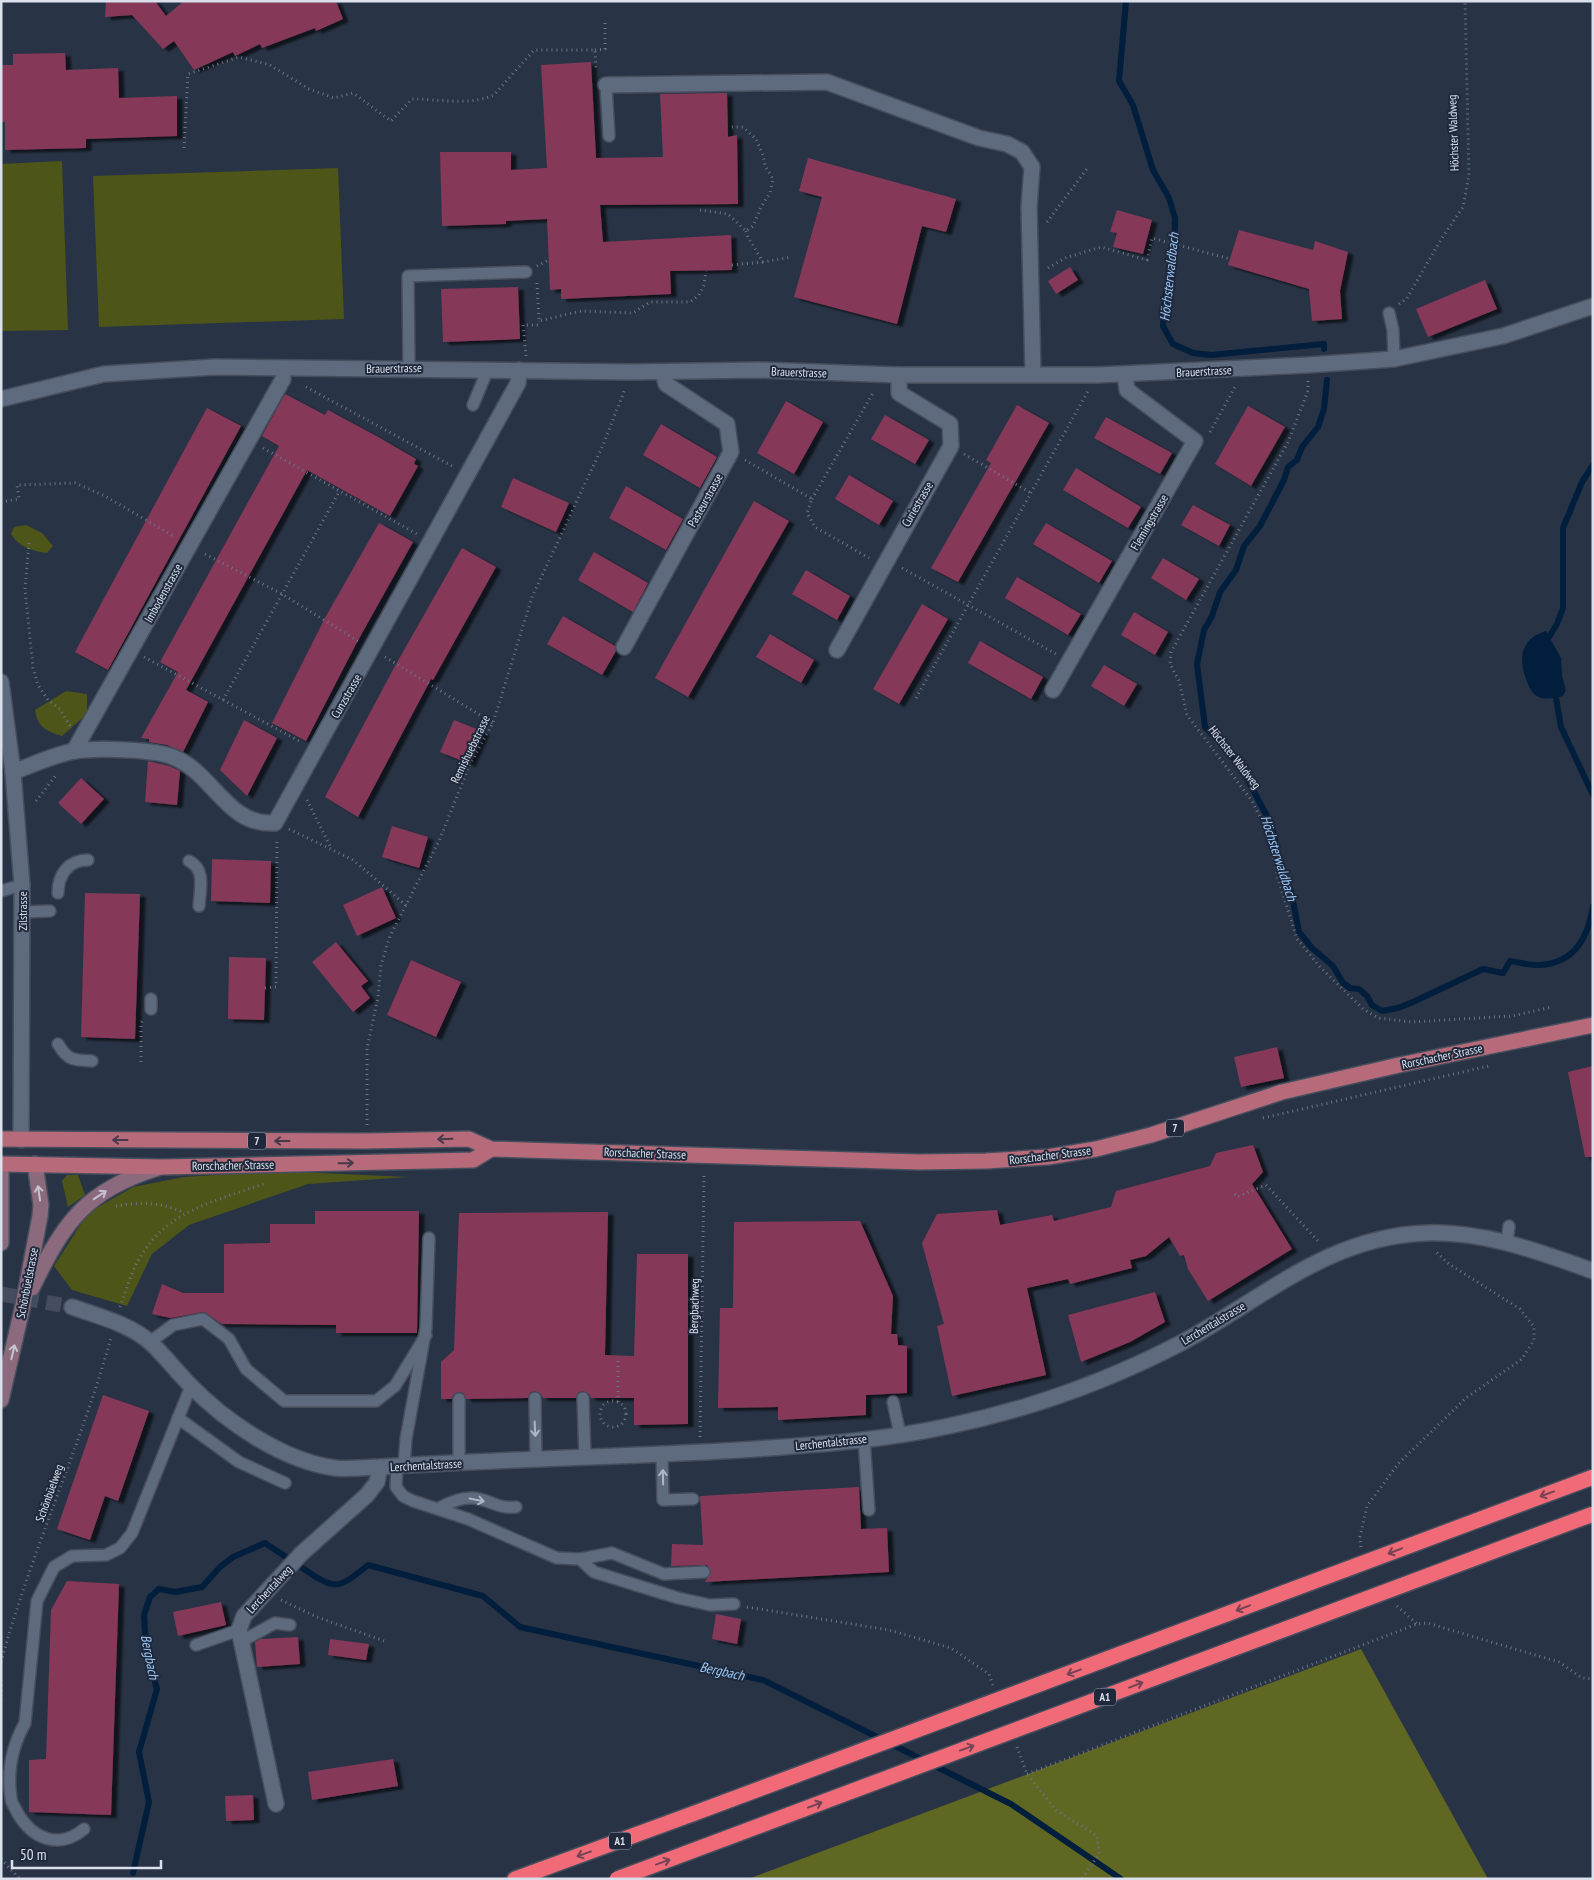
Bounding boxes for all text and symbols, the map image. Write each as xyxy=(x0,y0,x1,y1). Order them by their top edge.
street label: Höchster Waldweg xyxy=(1444,95,1462,171)
water label: Höchsterwaldbach xyxy=(1155,231,1183,322)
street label: Brauerstrasse xyxy=(366,360,422,376)
street label: Brauerstrasse xyxy=(1176,362,1232,380)
street label: Brauerstrasse xyxy=(771,364,827,380)
street label: Pasteurstrasse xyxy=(684,470,726,529)
street label: Curiestrasse xyxy=(898,479,936,529)
street label: Flemingstrasse xyxy=(1127,491,1171,553)
street label: Imbodenstrasse xyxy=(141,561,185,625)
street label: Cunzstrasse xyxy=(327,671,365,721)
street label: Remishuebstrasse xyxy=(447,712,493,785)
street label: Höchster Waldweg xyxy=(1206,722,1264,792)
water label: Höchsterwaldbach xyxy=(1257,813,1302,904)
street label: Zilstrasse xyxy=(15,891,30,931)
street label: Rorschacher Strasse xyxy=(1400,1040,1484,1072)
road number: 7 xyxy=(1166,1120,1184,1136)
road number: 7 xyxy=(248,1132,266,1150)
one-way arrow xyxy=(112,1135,128,1145)
one-way arrow xyxy=(437,1135,453,1144)
one-way arrow xyxy=(275,1136,291,1146)
street label: Rorschacher Strasse xyxy=(1008,1143,1092,1167)
street label: Rorschacher Strasse xyxy=(604,1144,686,1162)
street label: Rorschacher Strasse xyxy=(192,1157,274,1173)
one-way arrow xyxy=(338,1158,354,1168)
one-way arrow xyxy=(34,1185,44,1201)
one-way arrow xyxy=(93,1190,107,1200)
street label: Schönbüelstrasse xyxy=(13,1246,41,1320)
street label: Bergbachweg xyxy=(686,1278,702,1334)
street label: Lerchentalstrasse xyxy=(1178,1298,1248,1348)
one-way arrow xyxy=(9,1345,18,1361)
one-way arrow xyxy=(530,1421,539,1437)
street label: Lerchentalstrasse xyxy=(794,1431,868,1453)
street label: Lerchentalstrasse xyxy=(390,1456,462,1474)
street label: Schönbüelweg xyxy=(32,1462,66,1524)
one-way arrow xyxy=(658,1469,667,1485)
one-way arrow xyxy=(1540,1490,1555,1499)
one-way arrow xyxy=(469,1496,485,1505)
one-way arrow xyxy=(1387,1547,1403,1556)
street label: Lerchentalweg xyxy=(243,1562,295,1616)
one-way arrow xyxy=(1236,1604,1251,1613)
water label: Bergbach xyxy=(137,1633,163,1682)
water label: Bergbach xyxy=(698,1658,747,1685)
one-way arrow xyxy=(1067,1668,1083,1677)
one-way arrow xyxy=(1128,1680,1143,1689)
road number: A1 xyxy=(1094,1688,1116,1705)
one-way arrow xyxy=(959,1743,974,1752)
one-way arrow xyxy=(807,1800,822,1809)
road number: A1 xyxy=(609,1832,631,1850)
scale bar xyxy=(12,1838,161,1870)
text: 50 m xyxy=(20,1845,46,1864)
one-way arrow xyxy=(576,1850,592,1859)
one-way arrow xyxy=(655,1857,670,1866)

